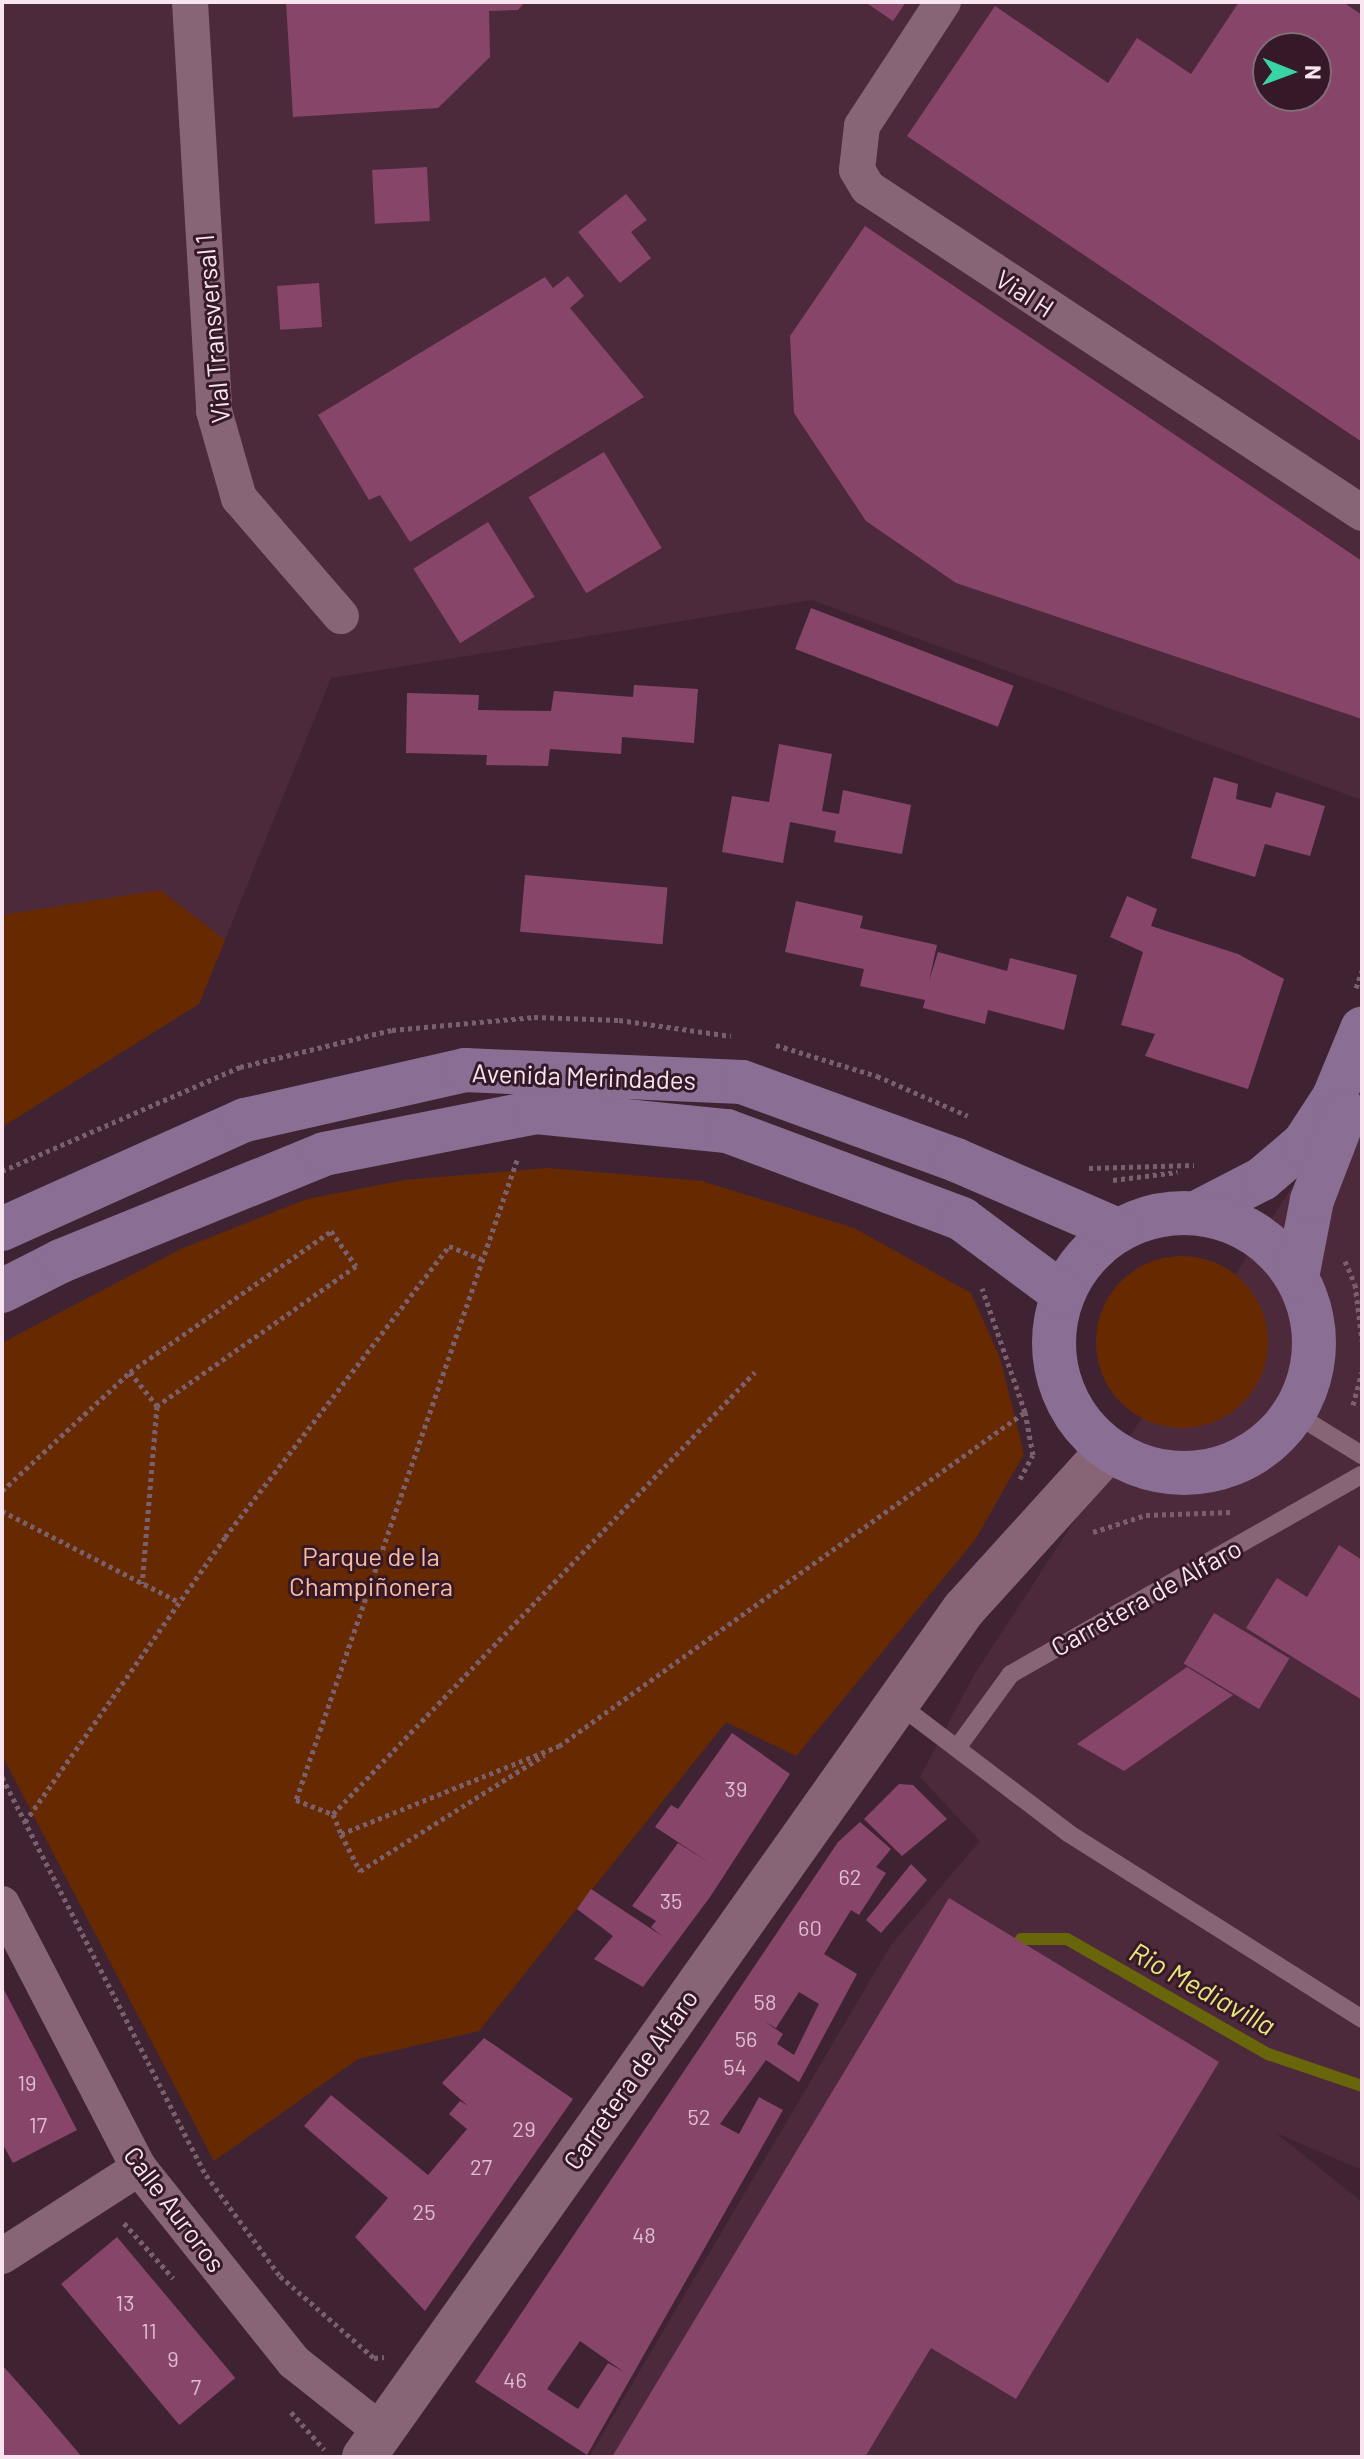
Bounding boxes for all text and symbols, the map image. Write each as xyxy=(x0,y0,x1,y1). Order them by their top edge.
north arrow xyxy=(1252,32,1332,112)
text: N xyxy=(1301,65,1327,80)
street label: Vial Transversal 1 xyxy=(188,233,236,425)
street label: Vial H xyxy=(990,263,1060,323)
street label: Avenida Merindades xyxy=(471,1056,697,1096)
street label: Carretera de Alfaro xyxy=(1045,1532,1247,1662)
park label: Parque de la Champiñonera xyxy=(289,1540,453,1602)
house number: 39 xyxy=(725,1776,747,1802)
house number: 62 xyxy=(838,1864,862,1890)
house number: 35 xyxy=(660,1888,682,1914)
house number: 60 xyxy=(798,1915,822,1941)
water label: Rio Mediavilla xyxy=(1124,1934,1282,2042)
street label: Carretera de Alfaro xyxy=(556,1983,704,2175)
house number: 58 xyxy=(754,1989,776,2015)
house number: 56 xyxy=(735,2026,757,2052)
house number: 54 xyxy=(723,2054,747,2080)
house number: 19 xyxy=(17,2070,37,2096)
house number: 52 xyxy=(687,2104,711,2130)
house number: 17 xyxy=(29,2112,47,2138)
house number: 29 xyxy=(512,2116,536,2142)
street label: Calle Auroros xyxy=(118,2140,232,2278)
house number: 27 xyxy=(470,2154,492,2180)
house number: 25 xyxy=(412,2199,436,2225)
house number: 48 xyxy=(632,2222,656,2248)
house number: 13 xyxy=(115,2290,135,2316)
house number: 11 xyxy=(141,2318,157,2344)
house number: 9 xyxy=(167,2346,179,2372)
house number: 46 xyxy=(503,2367,527,2393)
house number: 7 xyxy=(191,2374,201,2400)

